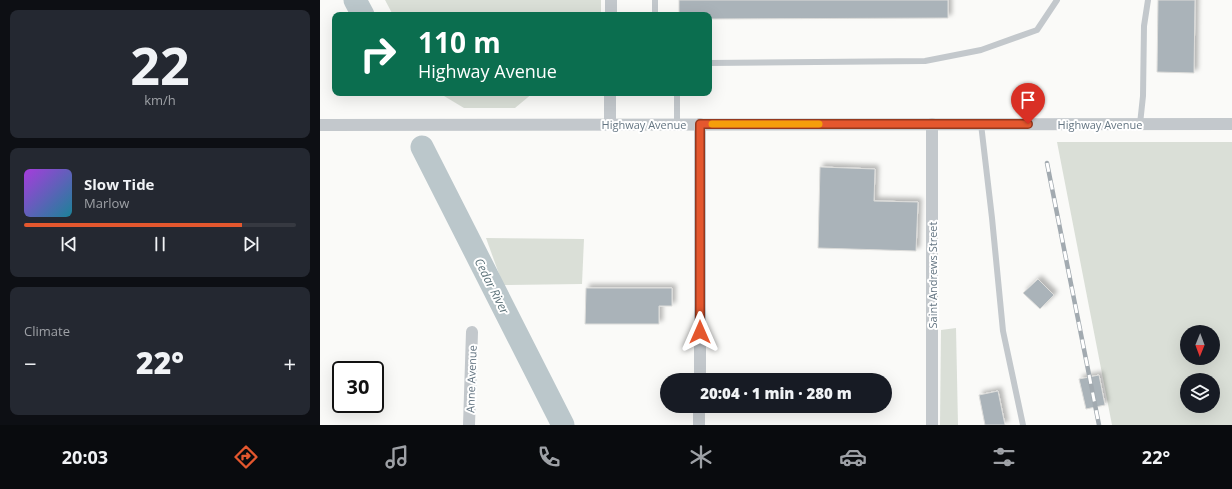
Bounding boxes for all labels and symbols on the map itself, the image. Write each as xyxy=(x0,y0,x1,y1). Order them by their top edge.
pin xyxy=(1011,83,1045,124)
street label: Highway Avenue xyxy=(602,117,686,132)
street label: Highway Avenue xyxy=(1058,117,1142,132)
street label: Saint Andrews Street xyxy=(925,221,940,328)
water label: Cedar River xyxy=(471,255,514,318)
position arrow xyxy=(679,311,721,353)
north arrow xyxy=(1180,325,1220,365)
street label: Anne Avenue xyxy=(462,345,480,413)
speed limit sign: 30 xyxy=(332,361,384,413)

